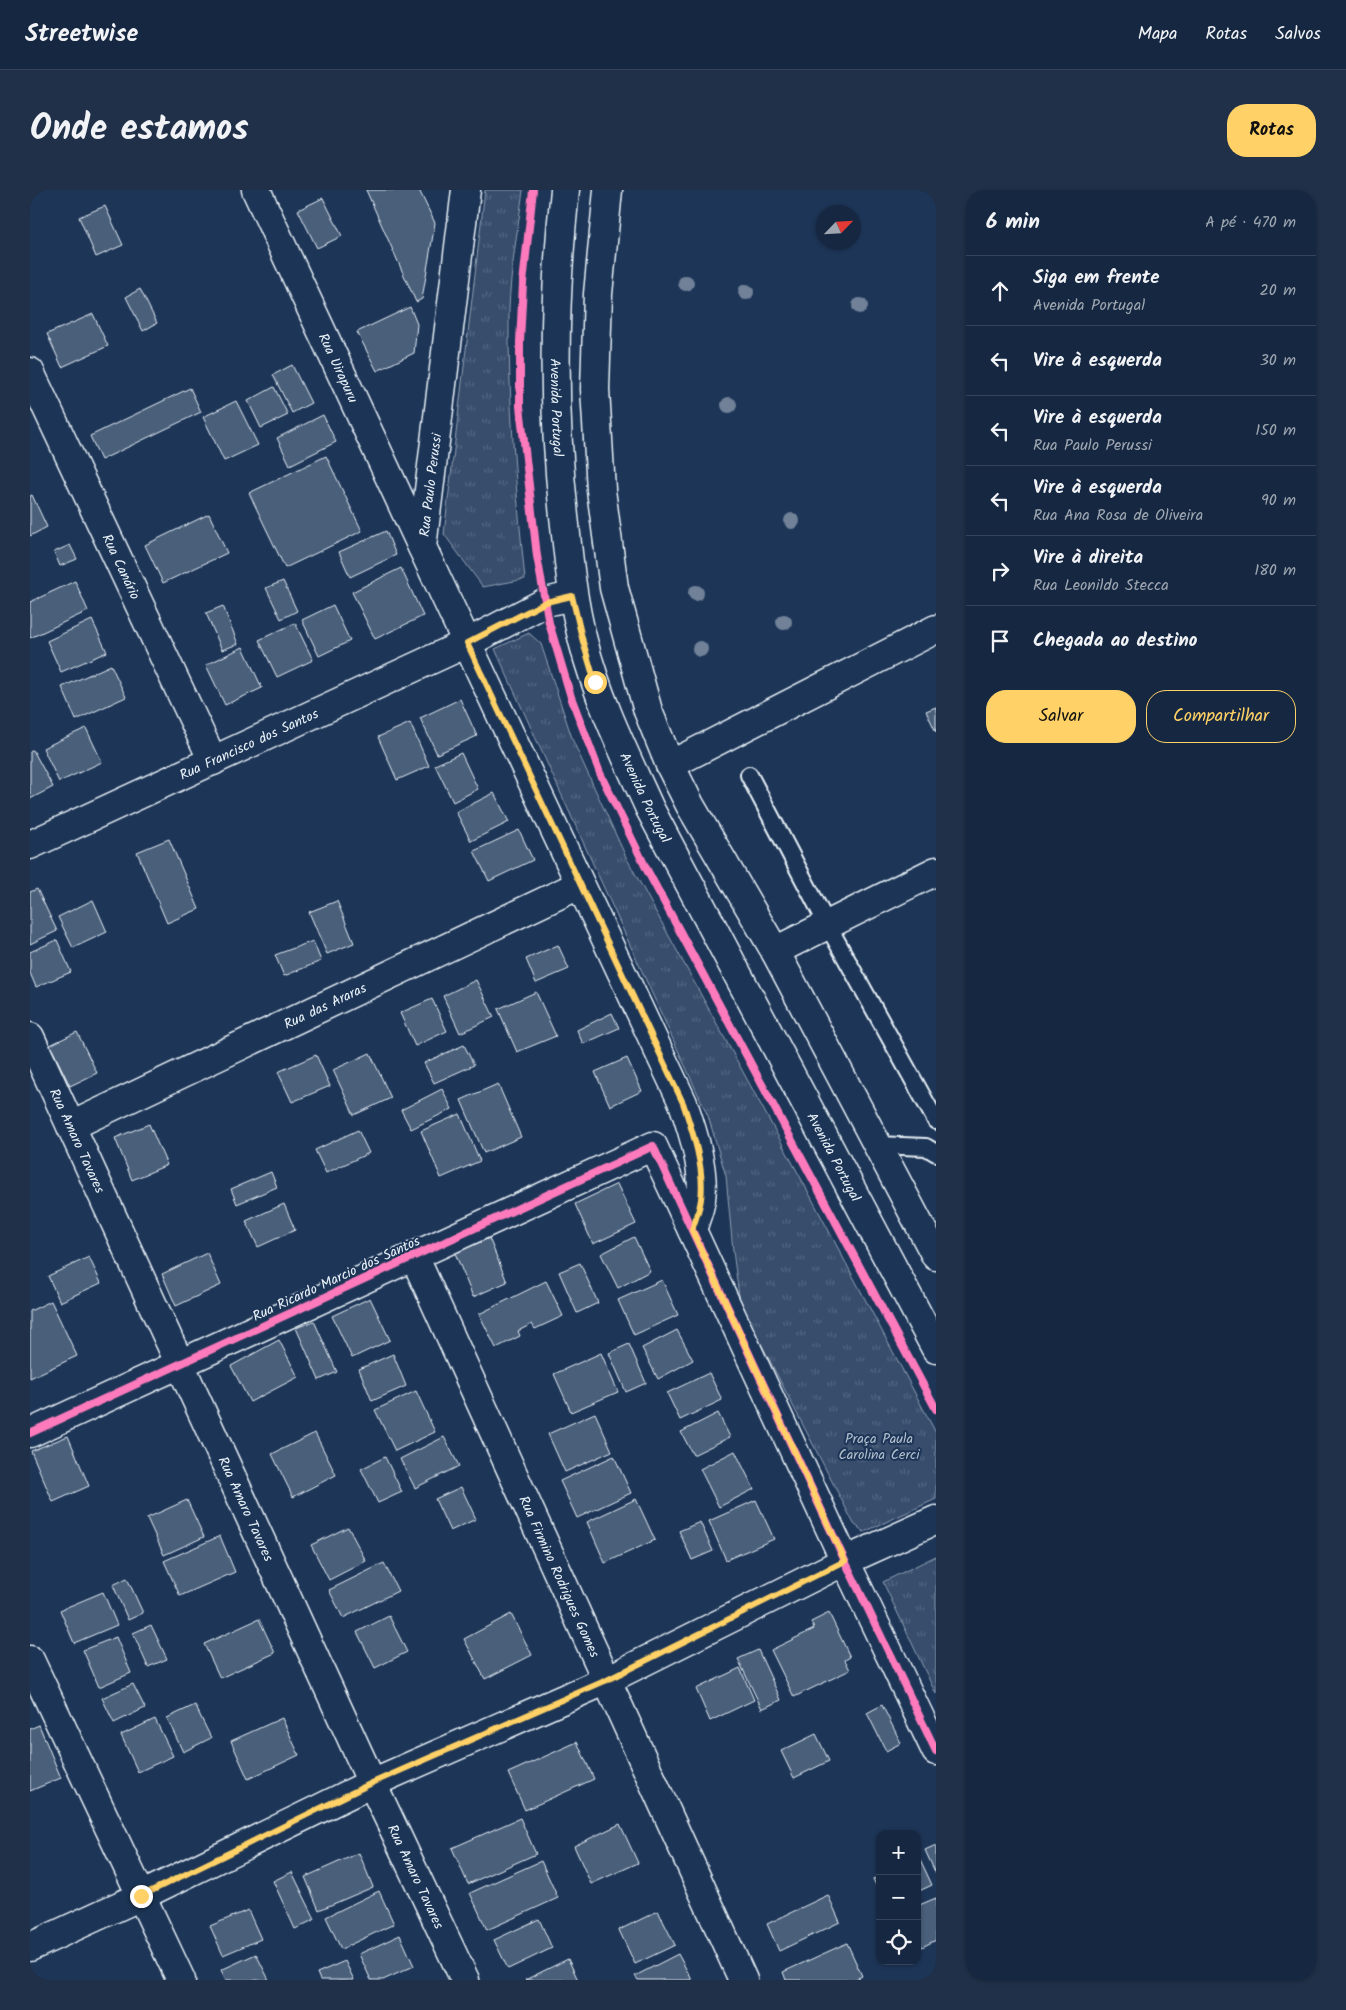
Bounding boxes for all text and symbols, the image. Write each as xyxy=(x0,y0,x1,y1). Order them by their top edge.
text: Streetwise xyxy=(25,15,138,54)
text: Mapa xyxy=(1138,20,1177,49)
text: Rotas xyxy=(1205,20,1247,49)
text: Salvos xyxy=(1275,20,1321,49)
text: Onde estamos xyxy=(30,102,249,158)
button: Rotas xyxy=(1227,104,1316,157)
north arrow xyxy=(816,205,861,250)
text: 6 min xyxy=(986,206,1040,239)
text: A pé · 470 m xyxy=(1205,210,1296,235)
text: Siga em frente xyxy=(1033,263,1160,293)
icon: ahead xyxy=(986,277,1014,305)
text: 20 m xyxy=(1260,278,1296,303)
text: Avenida Portugal xyxy=(1033,293,1145,318)
street label: Rua Uirapuru xyxy=(312,330,364,407)
text: Vire à esquerda xyxy=(1033,346,1162,376)
icon: left xyxy=(986,347,1014,375)
text: 30 m xyxy=(1260,348,1296,373)
street label: Avenida Portugal xyxy=(544,359,569,458)
text: Vire à esquerda xyxy=(1033,403,1162,433)
icon: left xyxy=(986,417,1014,445)
text: 150 m xyxy=(1255,418,1296,443)
street label: Rua Paulo Perussi xyxy=(414,432,448,538)
text: Rua Paulo Perussi xyxy=(1033,433,1152,458)
text: Vire à esquerda xyxy=(1033,473,1162,503)
icon: left xyxy=(986,487,1014,515)
text: 90 m xyxy=(1261,488,1296,513)
text: Rua Ana Rosa de Oliveira xyxy=(1033,503,1203,528)
street label: Rua Canário xyxy=(96,530,146,604)
text: Vire à direita xyxy=(1033,543,1143,573)
icon: right xyxy=(986,557,1014,585)
text: 180 m xyxy=(1254,558,1296,583)
text: Rua Leonildo Stecca xyxy=(1033,573,1169,598)
text: Chegada ao destino xyxy=(1033,626,1198,656)
icon: arrive xyxy=(986,627,1014,655)
route start xyxy=(584,671,607,694)
button: Salvar xyxy=(986,690,1136,743)
button: Compartilhar xyxy=(1146,690,1296,743)
street label: Rua Francisco dos Santos xyxy=(176,703,322,786)
street label: Avenida Portugal xyxy=(613,749,676,848)
street label: Rua das Araras xyxy=(280,977,370,1036)
street label: Rua Amaro Tavares xyxy=(43,1085,110,1197)
street label: Avenida Portugal xyxy=(801,1109,866,1206)
street label: Rua Ricardo Marcio dos Santos xyxy=(249,1230,424,1328)
park label: Praça Paula Carolina Cerci xyxy=(838,1428,920,1466)
street label: Rua Amaro Tavares xyxy=(212,1453,279,1565)
street label: Rua Firmino Rodrigues Gomes xyxy=(512,1492,605,1661)
street label: Rua Amaro Tavares xyxy=(381,1821,449,1933)
map controls xyxy=(876,1830,921,1965)
button: + xyxy=(876,1830,921,1875)
button: − xyxy=(876,1875,921,1920)
route end xyxy=(130,1885,153,1908)
button: locate xyxy=(876,1920,921,1965)

